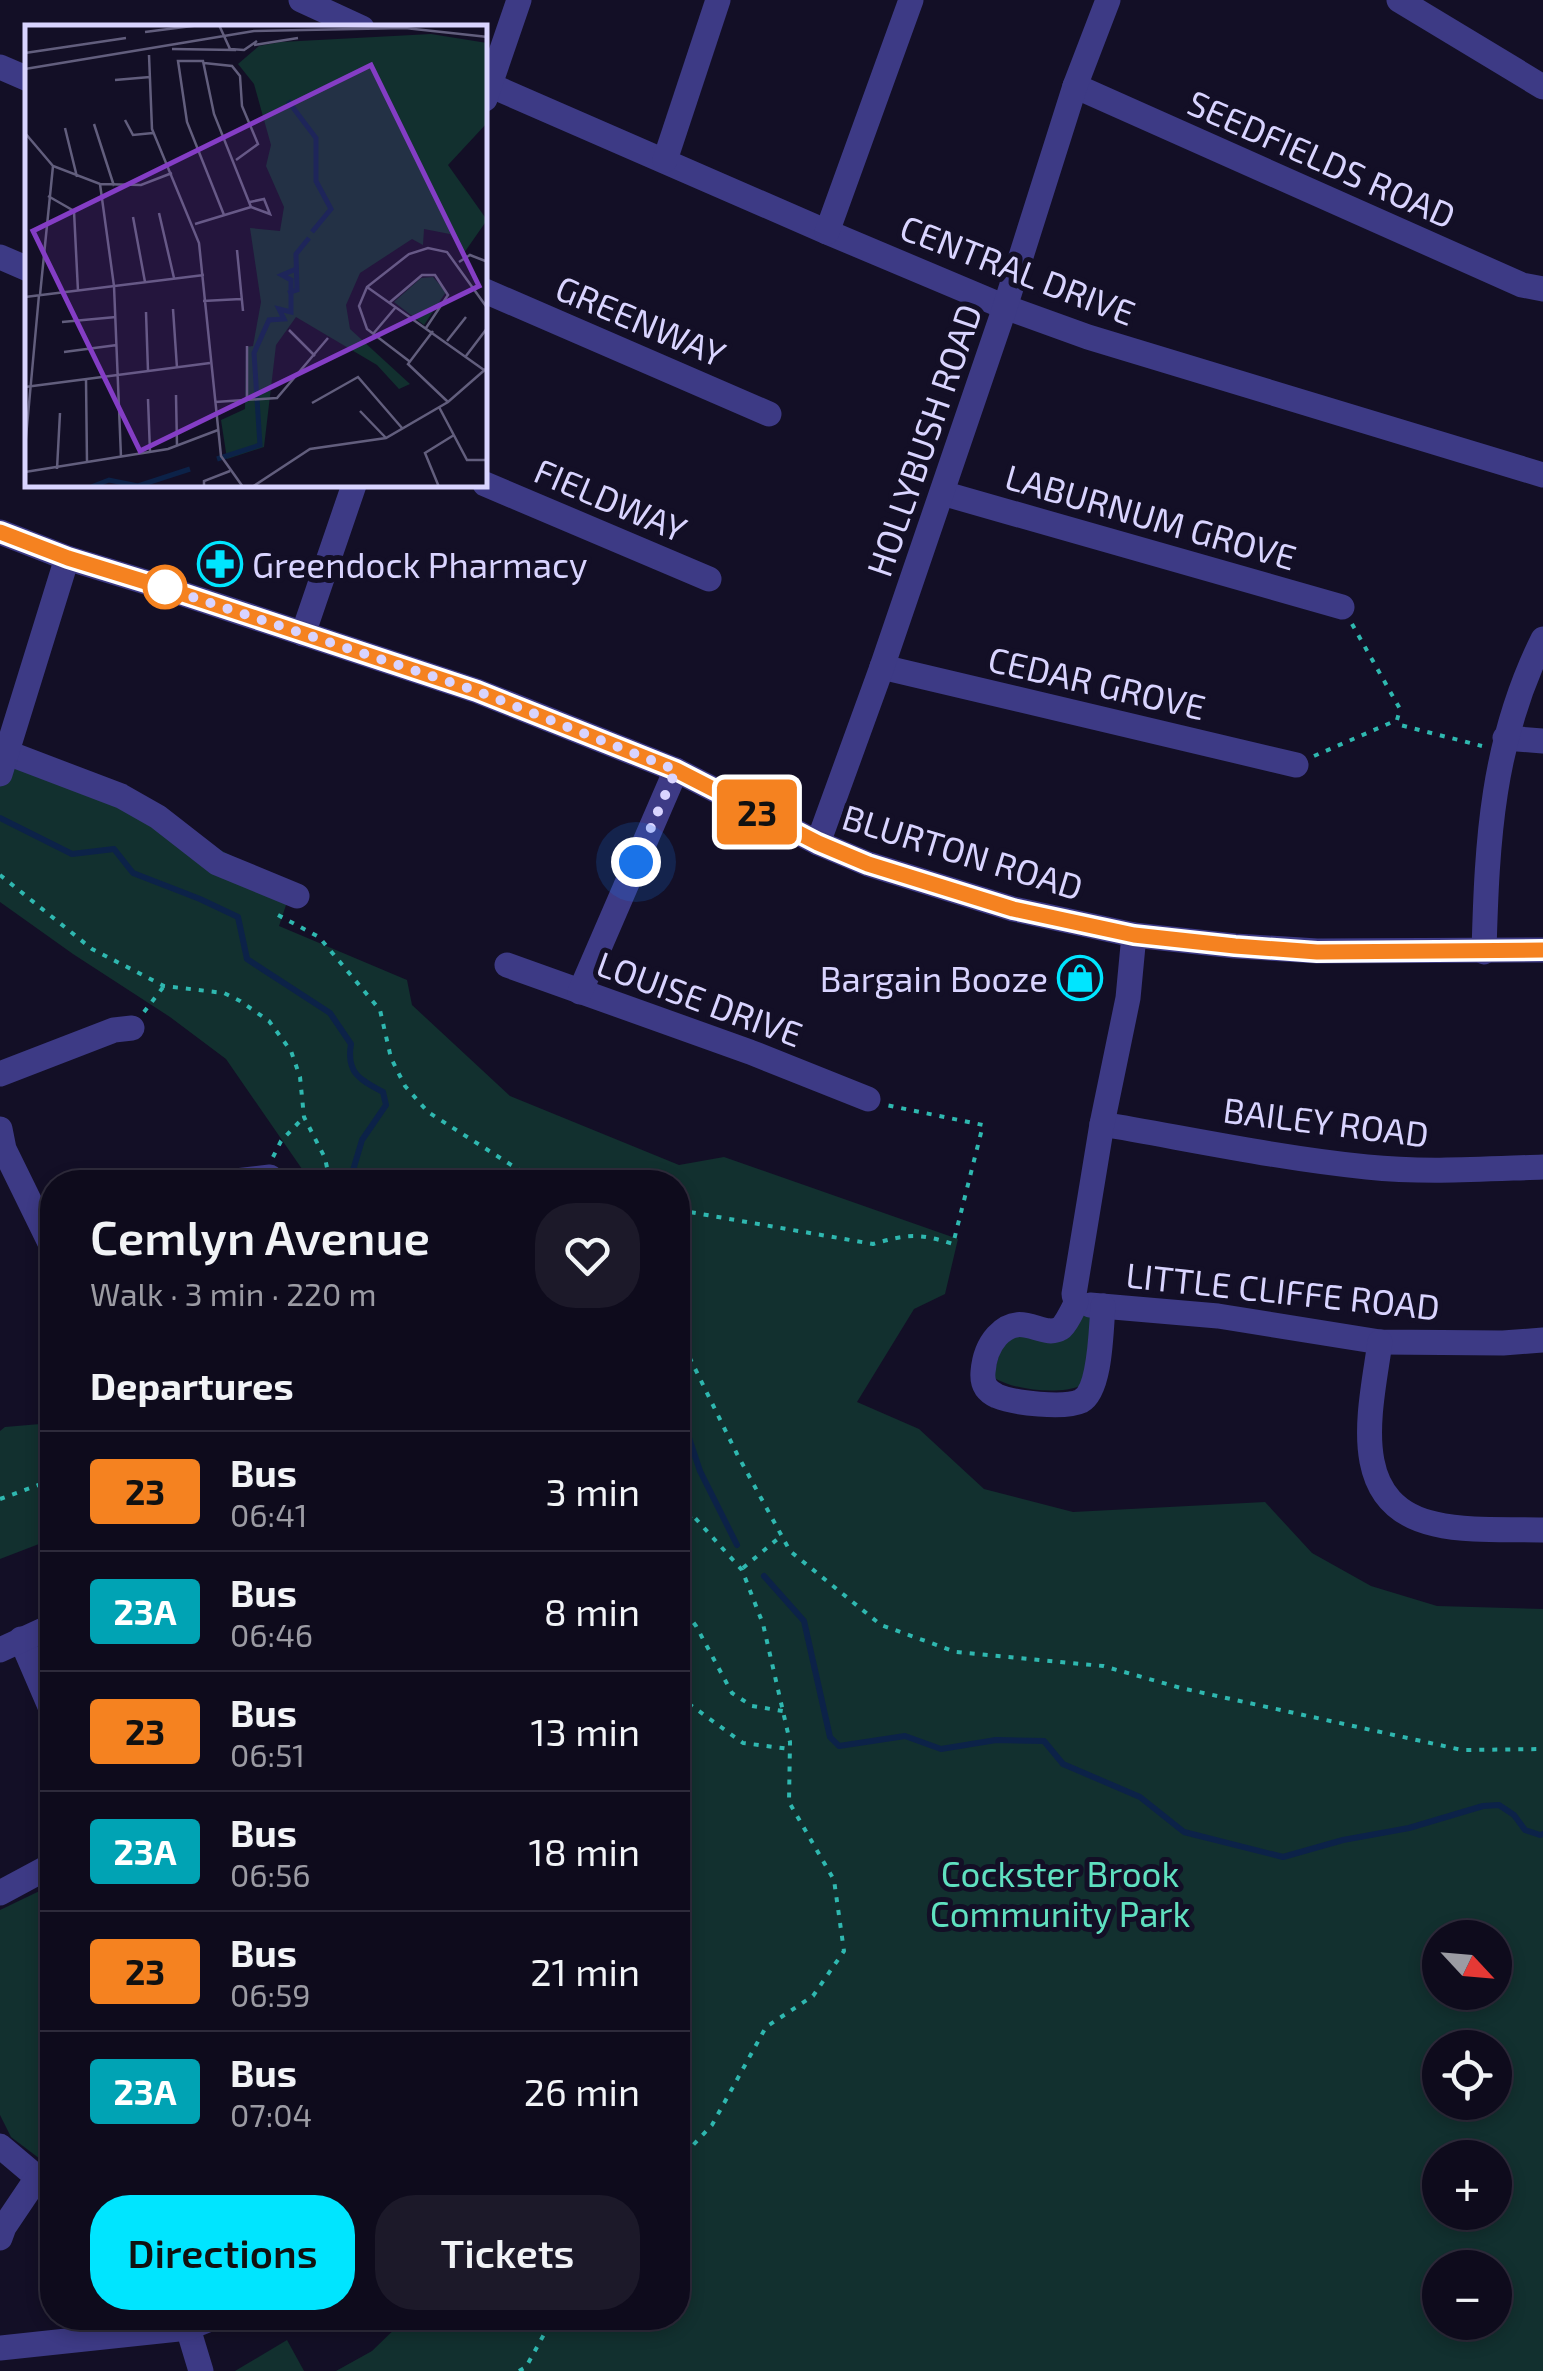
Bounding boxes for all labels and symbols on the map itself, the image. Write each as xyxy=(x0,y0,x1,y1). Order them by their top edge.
inset map xyxy=(25,25,488,488)
street label: SEEDFIELDS ROAD xyxy=(1182,80,1462,236)
street label: CENTRAL DRIVE xyxy=(895,205,1141,333)
street label: GREENWAY xyxy=(550,266,732,374)
street label: HOLLYBUSH ROAD xyxy=(857,298,989,582)
street label: FIELDWAY xyxy=(529,448,693,550)
street label: LABURNUM GROVE xyxy=(1001,454,1301,578)
pharmacy icon: Greendock Pharmacy xyxy=(197,541,243,587)
place label: Greendock Pharmacy xyxy=(252,543,588,585)
unlabelled marker xyxy=(144,566,186,608)
street label: CEDAR GROVE xyxy=(984,637,1210,727)
line badge: 23 xyxy=(712,780,802,844)
street label: BLURTON ROAD xyxy=(838,794,1088,908)
your location xyxy=(611,837,661,887)
street label: LOUISE DRIVE xyxy=(592,941,808,1055)
shop icon: Bargain Booze xyxy=(1057,955,1103,1001)
place label: Bargain Booze xyxy=(820,957,1048,999)
street label: BAILEY ROAD xyxy=(1221,1088,1431,1154)
street label: LITTLE CLIFFE ROAD xyxy=(1124,1253,1442,1327)
park label: Cockster Brook Community Park xyxy=(930,1852,1190,1934)
north arrow xyxy=(1422,1920,1512,2010)

